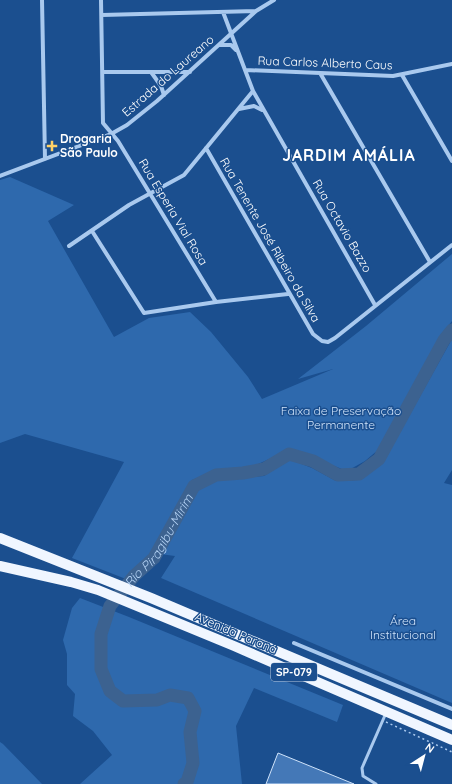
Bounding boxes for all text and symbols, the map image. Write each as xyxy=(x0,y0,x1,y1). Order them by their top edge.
street label: Estrada do Laureano xyxy=(119,32,217,120)
street label: Rua Carlos Alberto Caus xyxy=(257,53,393,72)
place label: Drogaria São Paulo xyxy=(60,131,118,160)
marker: Drogaria São Paulo xyxy=(47,141,57,151)
district label: JARDIM AMÁLIA xyxy=(282,145,416,165)
street label: Rua Tenente José Ribeiro da Silva xyxy=(217,155,324,325)
street label: Rua Esperia Vial Rosa xyxy=(136,156,211,268)
street label: Rua Octavio Bazzo xyxy=(310,176,375,275)
park label: Faixa de Preservação Permanente xyxy=(281,403,401,432)
water label: Rio Piragibu-Mirim xyxy=(121,490,197,590)
street label: Avenida Paraná xyxy=(193,608,280,657)
park label: Área Institucional xyxy=(370,613,436,642)
road number: SP-079 xyxy=(271,663,317,681)
north arrow xyxy=(404,736,444,776)
text: N xyxy=(422,740,437,756)

